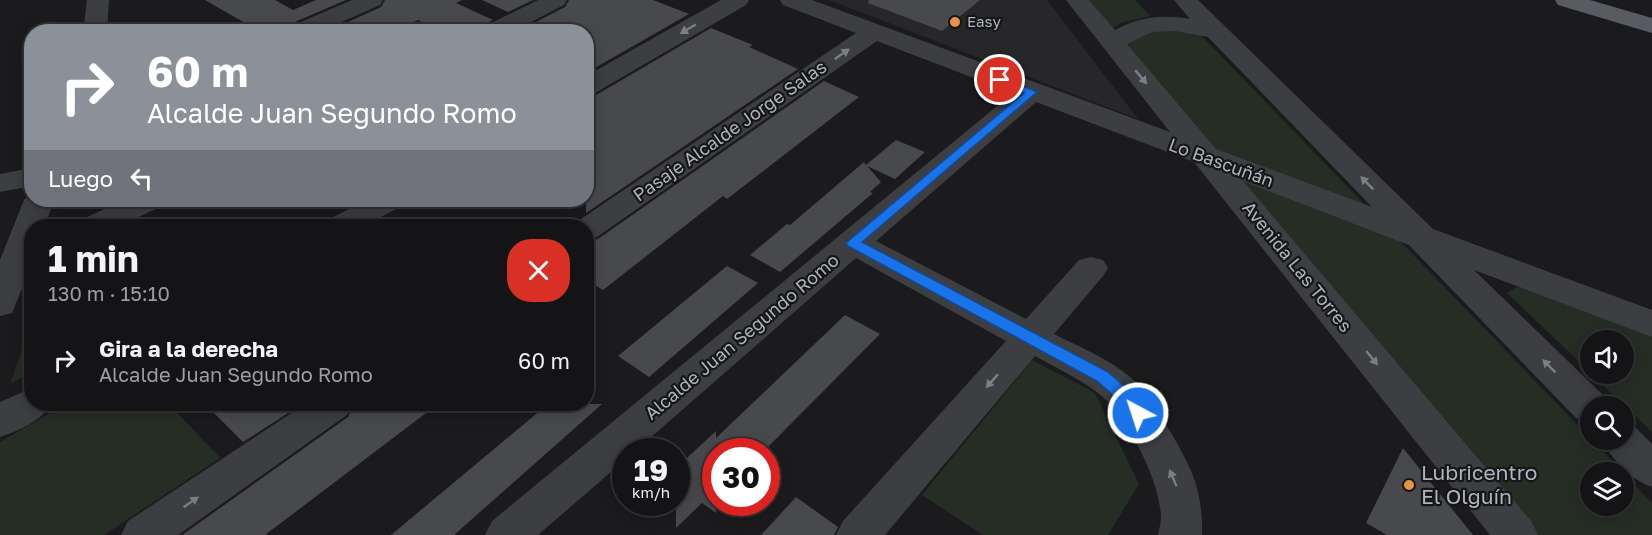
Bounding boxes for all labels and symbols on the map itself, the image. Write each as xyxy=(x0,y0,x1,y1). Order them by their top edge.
place label: Easy xyxy=(967,12,1001,30)
marker: Easy xyxy=(948,15,962,29)
one-way arrow xyxy=(679,24,696,34)
one-way arrow xyxy=(834,48,850,60)
pin xyxy=(974,54,1025,105)
street label: Pasaje Alcalde Jorge Salas xyxy=(629,55,830,205)
one-way arrow xyxy=(1134,69,1147,84)
street label: Lo Bascuñán xyxy=(1166,133,1277,191)
one-way arrow xyxy=(1360,176,1374,190)
street label: Avenida Las Torres xyxy=(1238,197,1357,336)
street label: Alcalde Juan Segundo Romo xyxy=(640,249,843,424)
one-way arrow xyxy=(1365,350,1378,366)
one-way arrow xyxy=(1542,359,1556,373)
one-way arrow xyxy=(986,373,999,388)
position arrow xyxy=(1106,381,1170,445)
speed limit sign: 30 xyxy=(702,438,780,516)
place label: Lubricentro El Olguín xyxy=(1421,459,1537,509)
one-way arrow xyxy=(1168,469,1177,487)
marker: Lubricentro El Olguín xyxy=(1402,478,1416,492)
one-way arrow xyxy=(182,496,198,508)

